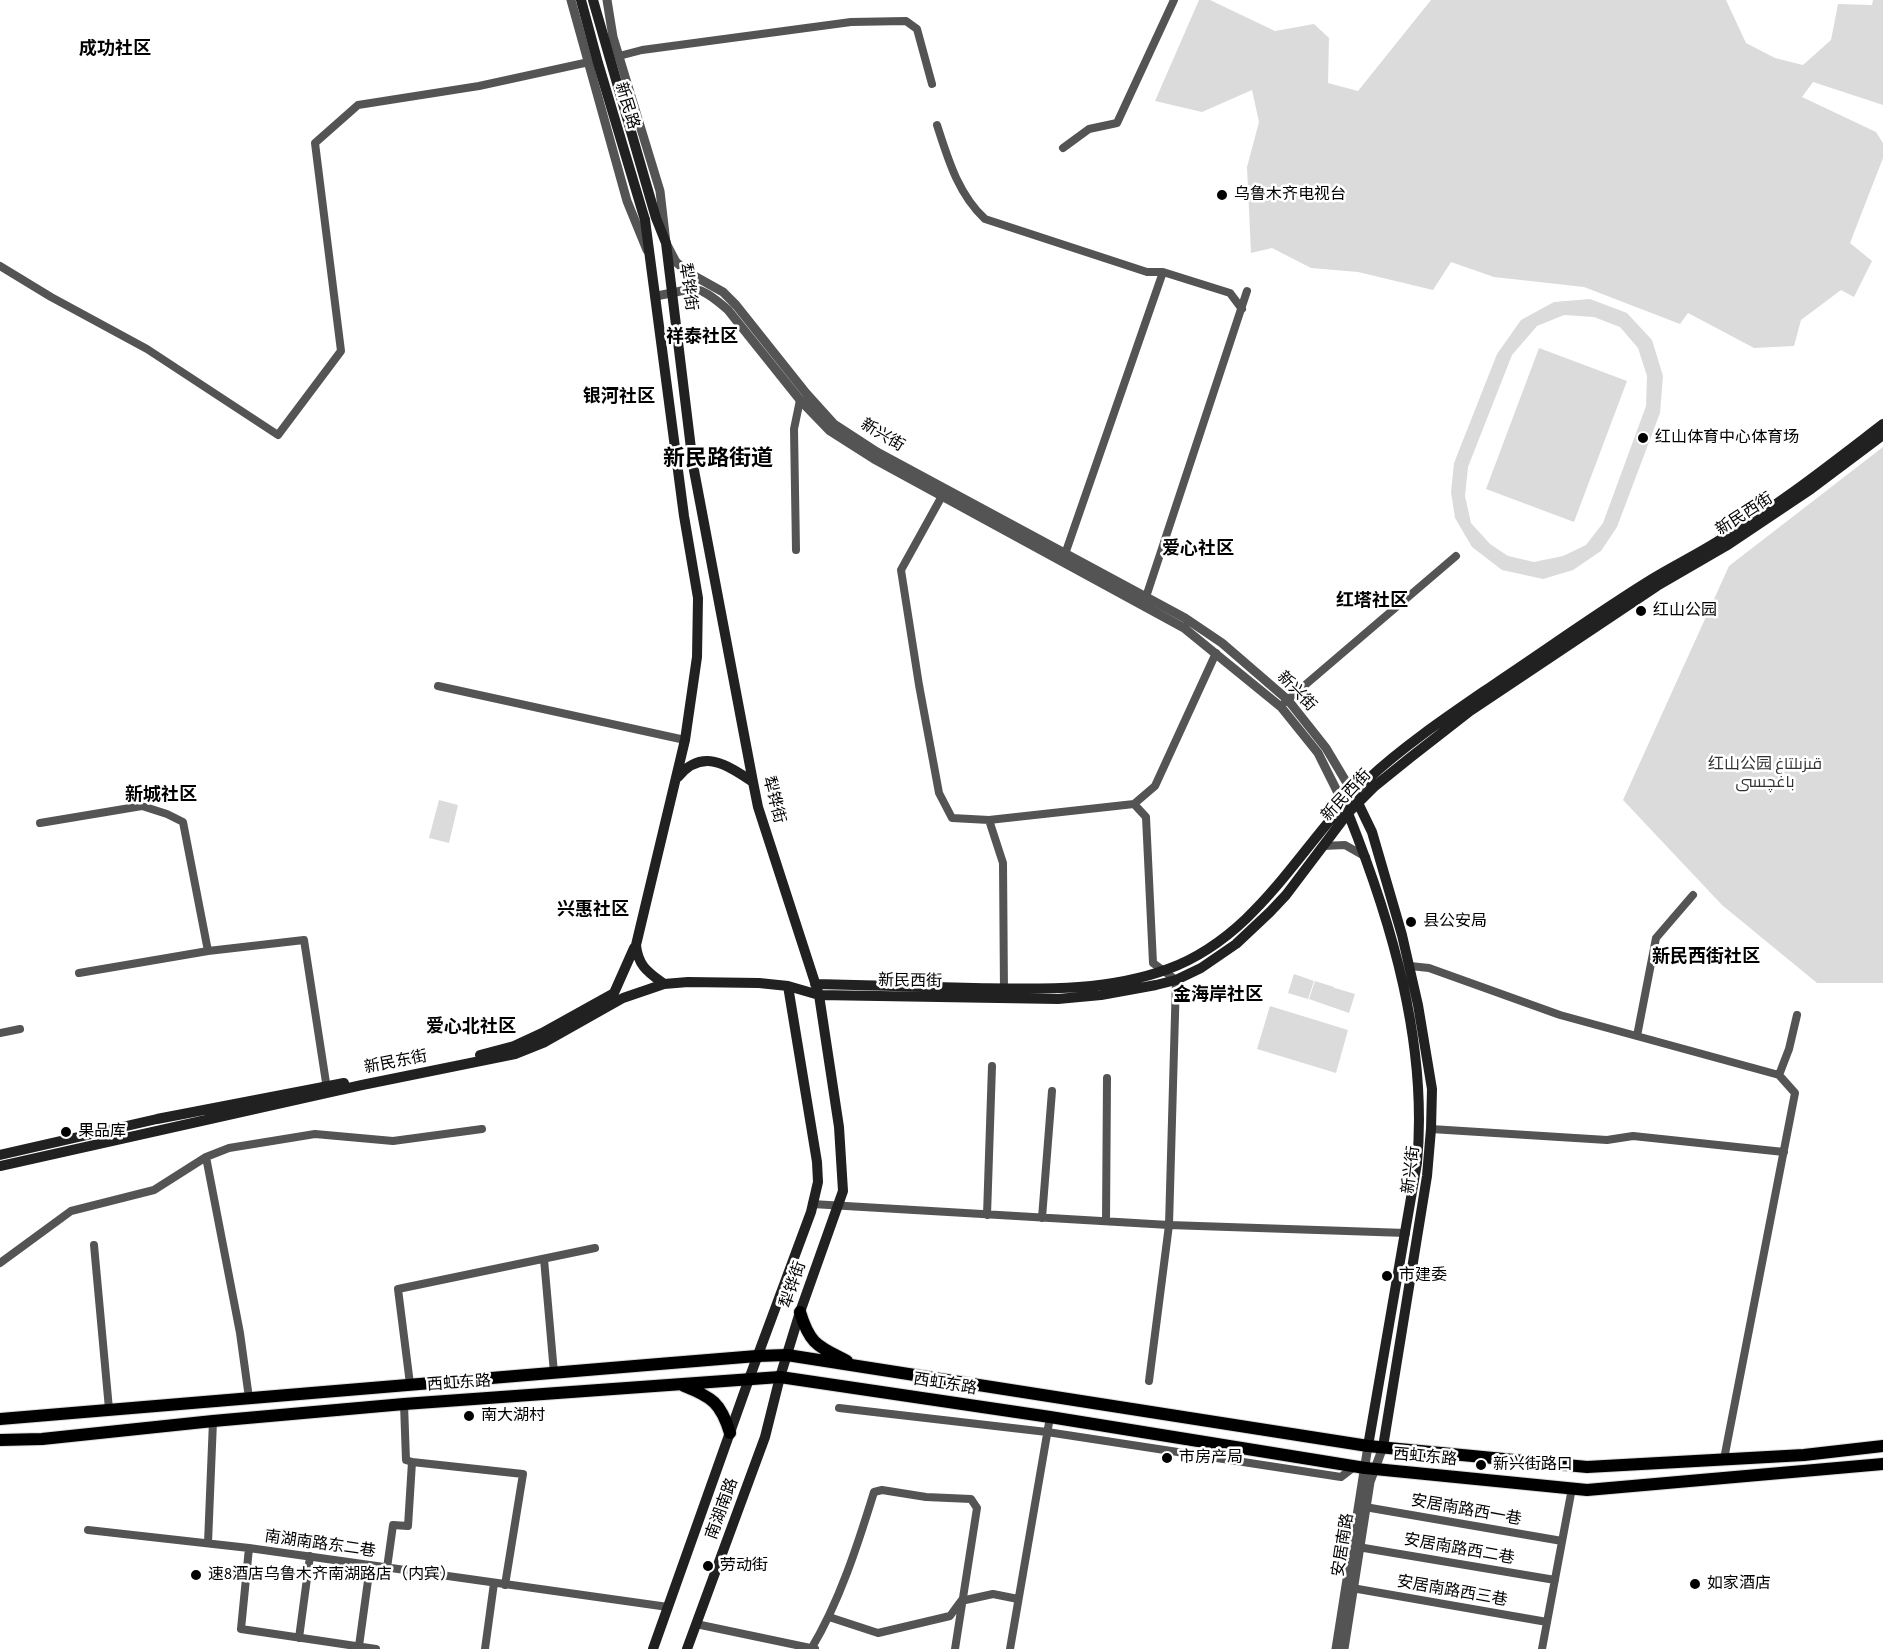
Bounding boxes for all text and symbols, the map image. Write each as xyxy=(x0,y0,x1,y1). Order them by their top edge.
district label: 成功社区 xyxy=(79,39,151,61)
street label: 新民路 xyxy=(610,80,642,132)
place label: 乌鲁木齐电视台 xyxy=(1234,185,1346,205)
marker: 乌鲁木齐电视台 xyxy=(1215,188,1229,202)
street label: 犁铧街 xyxy=(674,262,700,312)
district label: 祥泰社区 xyxy=(666,327,738,349)
district label: 银河社区 xyxy=(583,387,655,409)
street label: 新兴街 xyxy=(856,415,908,457)
place label: 红山体育中心体育场 xyxy=(1655,428,1799,448)
marker: 红山体育中心体育场 xyxy=(1636,431,1650,445)
district label: 新民路街道 xyxy=(663,447,773,473)
street label: 新民西街 xyxy=(1713,490,1777,540)
district label: 爱心社区 xyxy=(1162,539,1234,561)
district label: 红塔社区 xyxy=(1336,591,1408,613)
place label: 红山公园 xyxy=(1653,601,1717,621)
marker: 红山公园 xyxy=(1634,604,1648,618)
street label: 新兴街 xyxy=(1272,668,1320,716)
park label: 红山公园 قىزىلتاغ باغچىسى xyxy=(1708,755,1822,793)
street label: 新民西街 xyxy=(1318,766,1376,826)
street label: 犁铧街 xyxy=(758,774,788,826)
district label: 新城社区 xyxy=(125,785,197,807)
district label: 兴惠社区 xyxy=(557,900,629,922)
place label: 县公安局 xyxy=(1423,912,1487,932)
marker: 县公安局 xyxy=(1404,915,1418,929)
district label: 新民西街社区 xyxy=(1652,947,1760,969)
street label: 新民西街 xyxy=(878,972,942,992)
district label: 金海岸社区 xyxy=(1173,985,1263,1007)
district label: 爱心北社区 xyxy=(426,1017,516,1039)
street label: 新民东街 xyxy=(363,1047,429,1079)
place label: 果品库 xyxy=(78,1122,126,1142)
marker: 果品库 xyxy=(59,1125,73,1139)
street label: 新兴街 xyxy=(1400,1145,1424,1195)
street label: 犁铧街 xyxy=(777,1259,811,1311)
place label: 市建委 xyxy=(1399,1266,1447,1286)
marker: 市建委 xyxy=(1380,1269,1394,1283)
street label: 西虹东路 xyxy=(912,1371,978,1399)
street label: 西虹东路 xyxy=(426,1372,492,1396)
place label: 南大湖村 xyxy=(481,1406,545,1426)
marker: 南大湖村 xyxy=(462,1409,476,1423)
street label: 西虹东路 xyxy=(1392,1446,1458,1470)
place label: 市房产局 xyxy=(1179,1448,1243,1468)
marker: 市房产局 xyxy=(1160,1451,1174,1465)
place label: 新兴街路口 xyxy=(1493,1455,1573,1475)
marker: 新兴街路口 xyxy=(1474,1458,1488,1472)
street label: 南湖南路 xyxy=(703,1476,743,1542)
street label: 安居南路西一巷 xyxy=(1409,1492,1523,1530)
street label: 安居南路 xyxy=(1330,1512,1358,1578)
street label: 南湖南路东二巷 xyxy=(263,1528,377,1562)
street label: 安居南路西二巷 xyxy=(1402,1531,1516,1569)
place label: 劳动街 xyxy=(720,1556,768,1576)
marker: 劳动街 xyxy=(701,1559,715,1573)
place label: 速8酒店乌鲁木齐南湖路店（内宾） xyxy=(208,1565,456,1585)
marker: 速8酒店乌鲁木齐南湖路店（内宾） xyxy=(189,1568,203,1582)
street label: 安居南路西三巷 xyxy=(1395,1573,1509,1611)
place label: 如家酒店 xyxy=(1707,1574,1771,1594)
marker: 如家酒店 xyxy=(1688,1577,1702,1591)

